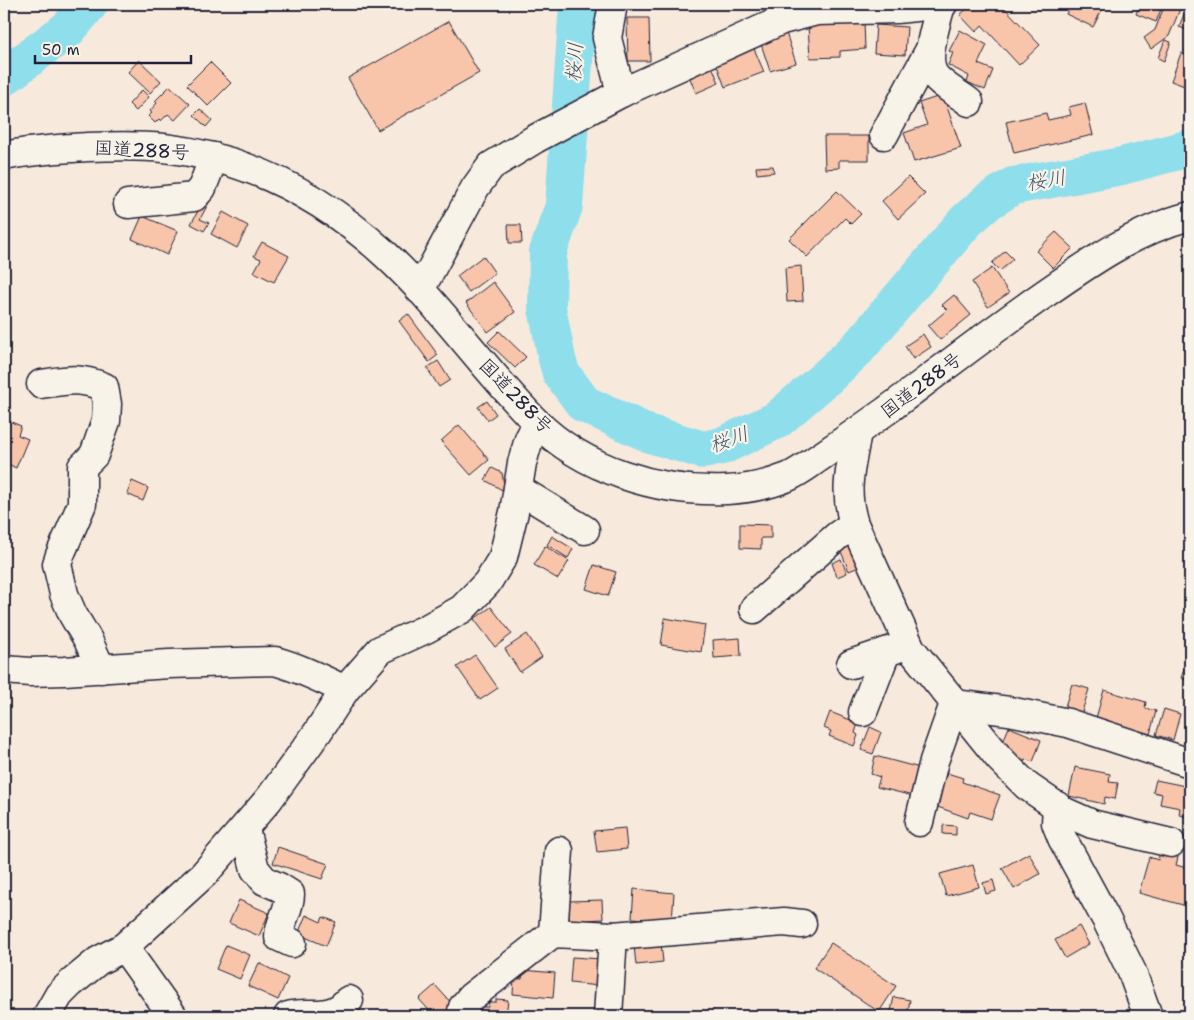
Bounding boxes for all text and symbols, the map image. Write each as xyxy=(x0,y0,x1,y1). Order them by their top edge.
scale bar xyxy=(35,32,191,64)
text: 50 m xyxy=(42,40,80,60)
water label: 桜川 xyxy=(560,41,588,83)
street label: 国道288号 xyxy=(93,135,191,165)
water label: 桜川 xyxy=(1024,164,1068,196)
street label: 国道288号 xyxy=(875,346,967,424)
street label: 国道288号 xyxy=(474,353,558,439)
water label: 桜川 xyxy=(706,420,752,458)

